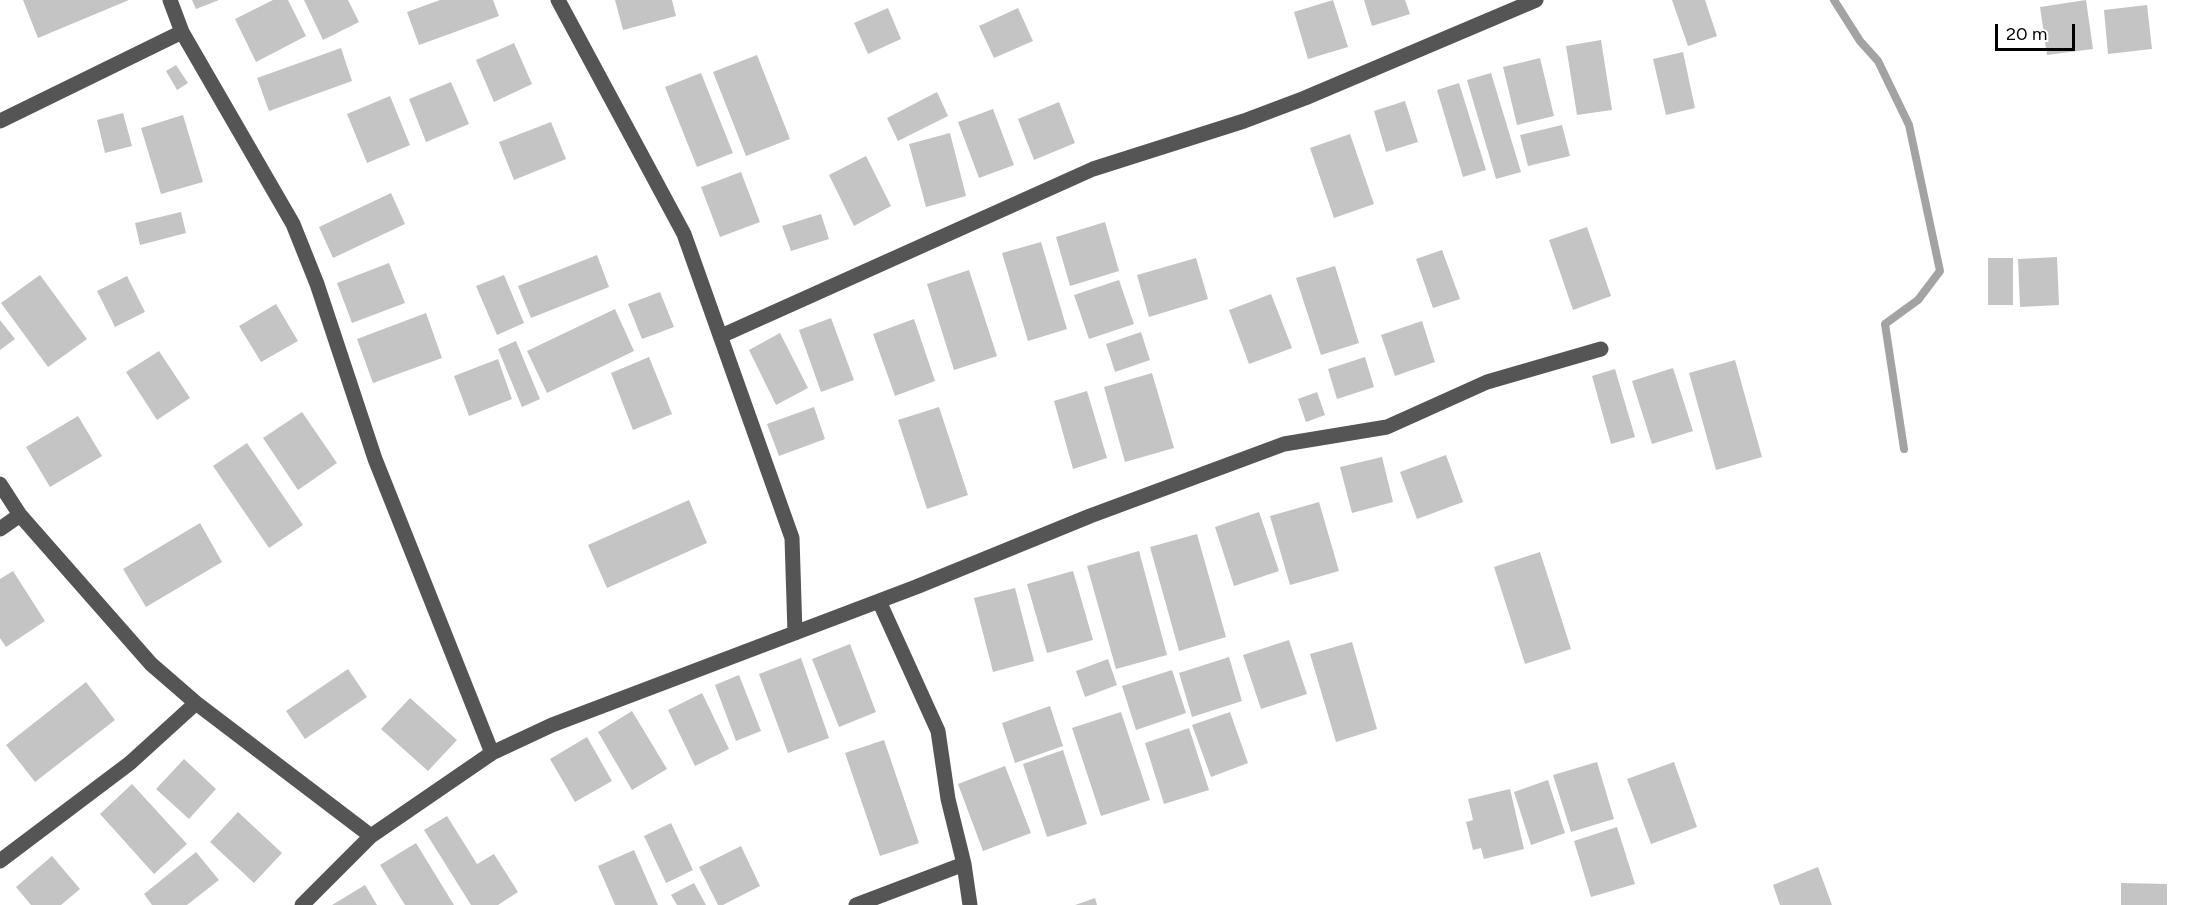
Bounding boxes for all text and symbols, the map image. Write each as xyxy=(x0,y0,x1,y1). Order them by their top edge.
scale bar xyxy=(1998,12,2078,50)
text: 20 m xyxy=(2006,23,2047,45)

